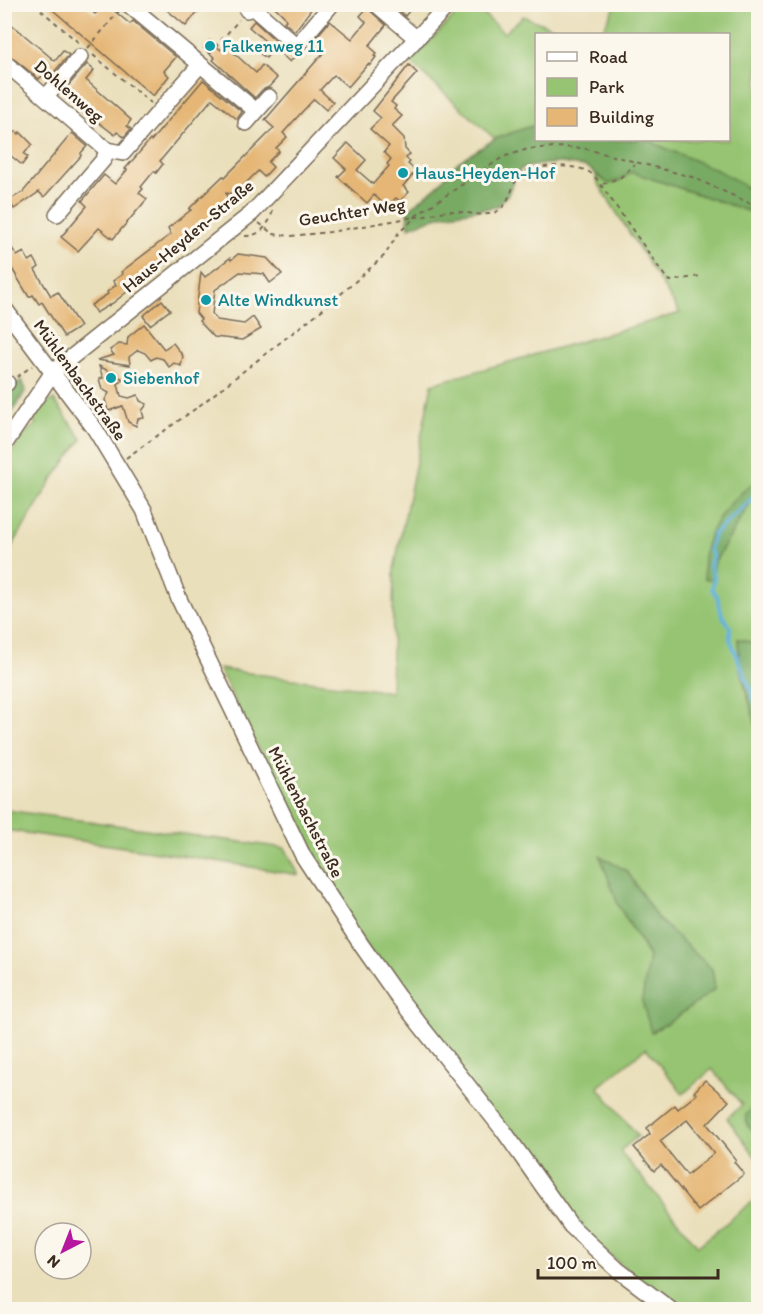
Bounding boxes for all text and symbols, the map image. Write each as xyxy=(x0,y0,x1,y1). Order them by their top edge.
legend xyxy=(535,33,730,141)
place label: Falkenweg 11 xyxy=(222,35,324,57)
marker: Falkenweg 11 xyxy=(203,39,217,53)
text: Road xyxy=(589,46,628,68)
street label: Dohlenweg xyxy=(30,55,109,128)
text: Park xyxy=(589,76,624,98)
text: Building xyxy=(589,106,655,128)
place label: Haus-Heyden-Hof xyxy=(415,162,556,184)
marker: Haus-Heyden-Hof xyxy=(396,166,410,180)
street label: Haus-Heyden-Straße xyxy=(118,175,258,297)
street label: Geuchter Weg xyxy=(297,193,408,231)
place label: Alte Windkunst xyxy=(218,289,339,311)
marker: Alte Windkunst xyxy=(199,293,213,307)
street label: Mühlenbachstraße xyxy=(29,315,131,445)
place label: Siebenhof xyxy=(123,367,200,389)
marker: Siebenhof xyxy=(104,371,118,385)
street label: Mühlenbachstraße xyxy=(263,743,349,881)
north arrow xyxy=(33,1221,93,1281)
scale bar xyxy=(538,1242,718,1280)
text: N xyxy=(43,1251,64,1272)
text: 100 m xyxy=(547,1252,597,1274)

